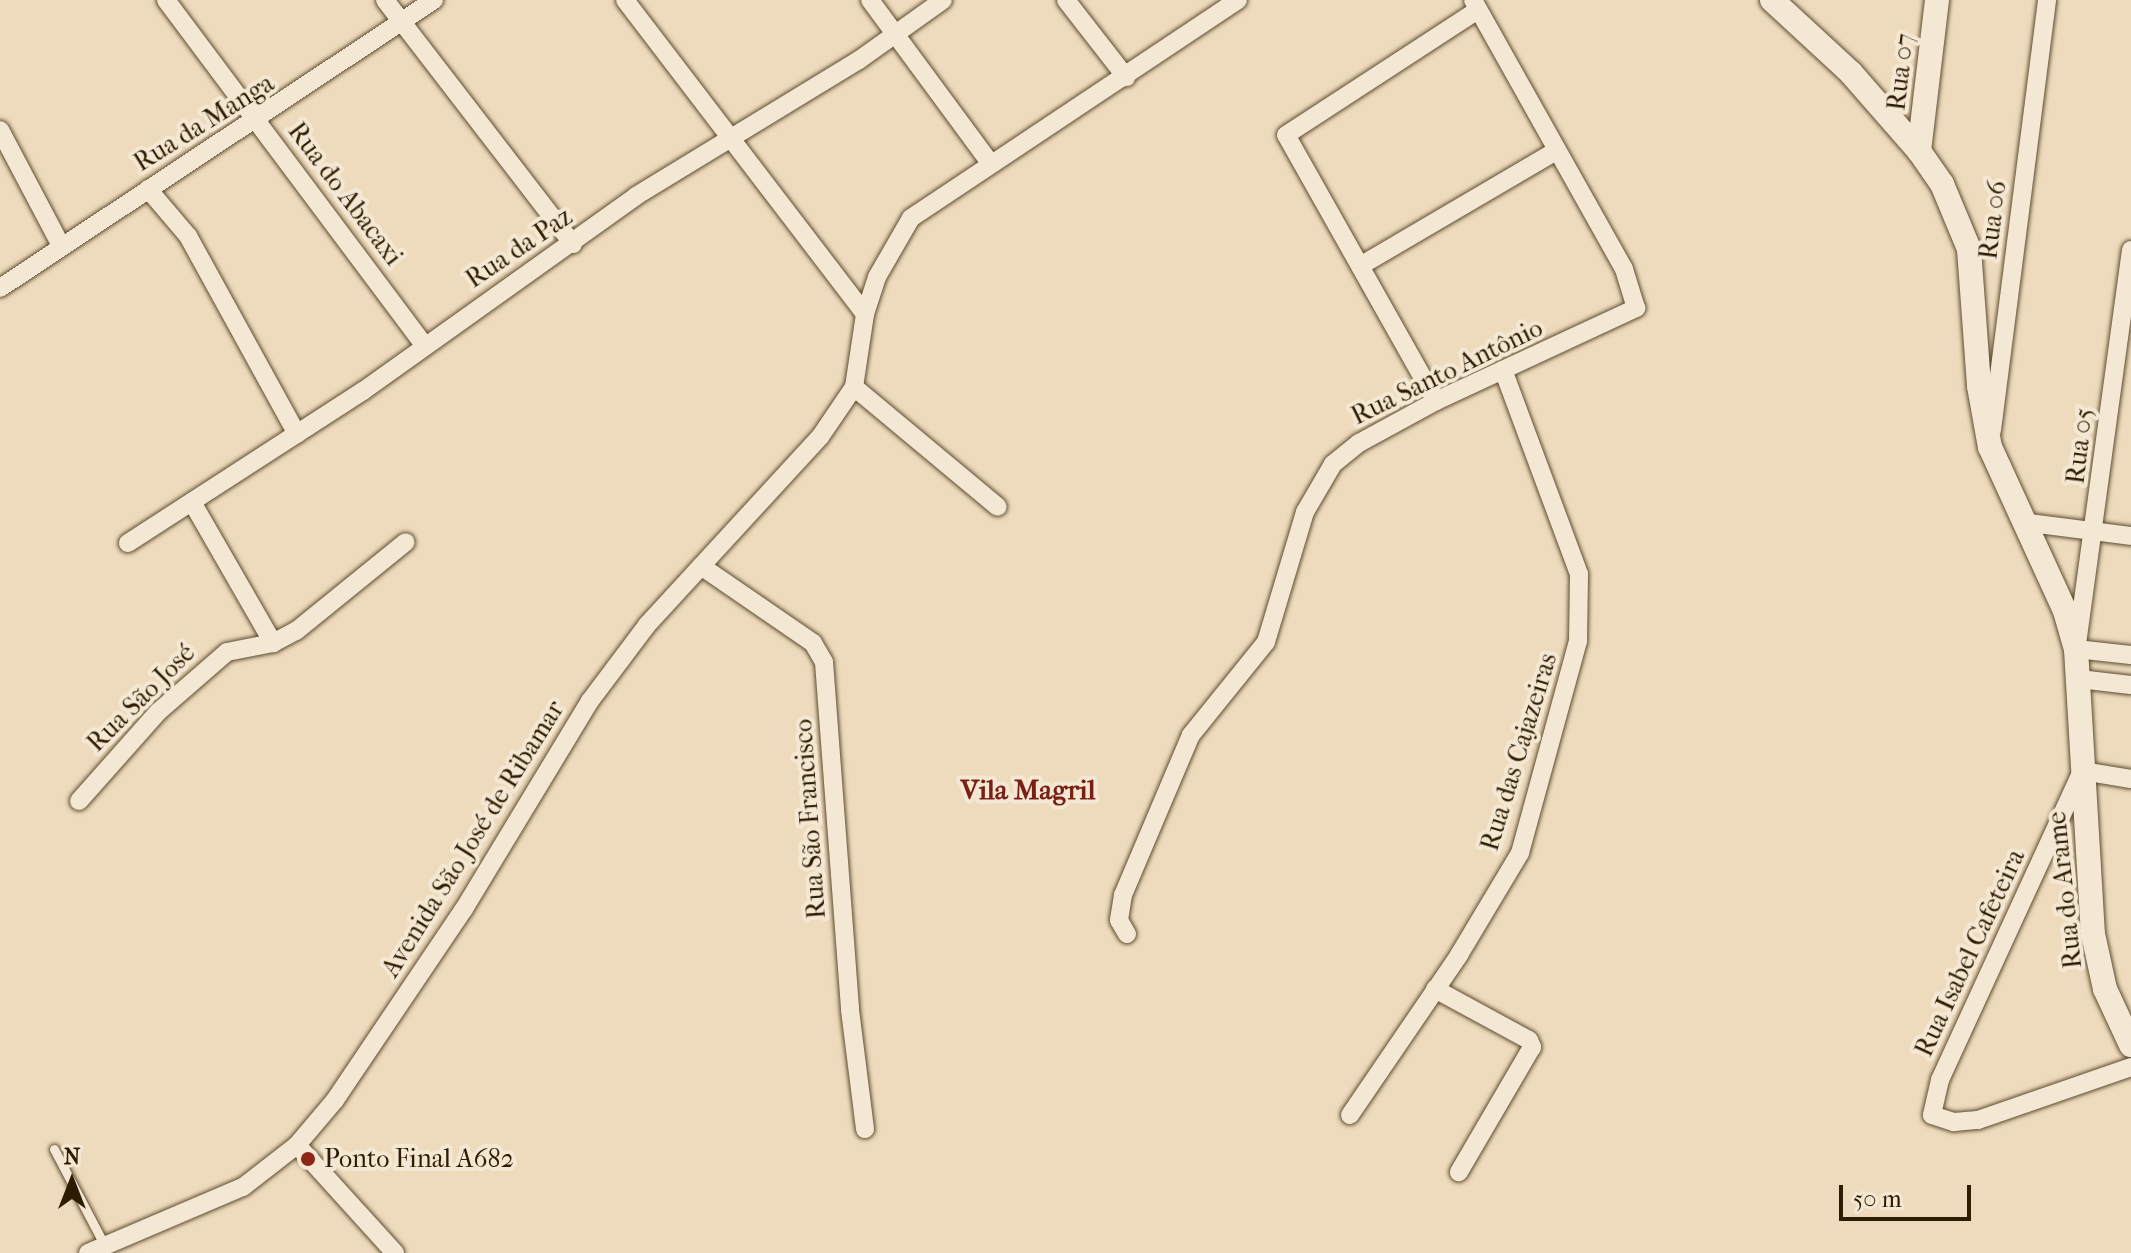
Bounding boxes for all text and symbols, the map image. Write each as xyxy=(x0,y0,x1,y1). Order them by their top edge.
street label: Rua 07 xyxy=(1881,32,1921,112)
street label: Rua da Manga xyxy=(128,68,280,178)
street label: Rua do Abacaxi xyxy=(281,116,409,272)
street label: Rua 06 xyxy=(1973,179,2013,261)
street label: Rua da Paz xyxy=(460,201,578,295)
street label: Rua Santo Antônio xyxy=(1346,312,1548,432)
street label: Rua 05 xyxy=(2060,406,2100,486)
street label: Rua São José xyxy=(81,638,201,758)
street label: Rua das Cajazeiras xyxy=(1474,649,1564,855)
street label: Avenida São José de Ribamar xyxy=(375,695,571,983)
street label: Rua São Francisco xyxy=(787,718,833,920)
district label: Vila Magril xyxy=(961,773,1095,807)
street label: Rua do Arame xyxy=(2041,810,2089,970)
street label: Rua Isabel Cafeteira xyxy=(1908,844,2032,1062)
north arrow xyxy=(32,1141,112,1221)
place label: Ponto Final A682 xyxy=(324,1143,514,1175)
text: N xyxy=(64,1144,80,1170)
marker: Ponto Final A682 xyxy=(299,1150,317,1168)
scale bar xyxy=(1843,1169,1975,1219)
text: 50 m xyxy=(1853,1185,1902,1213)

